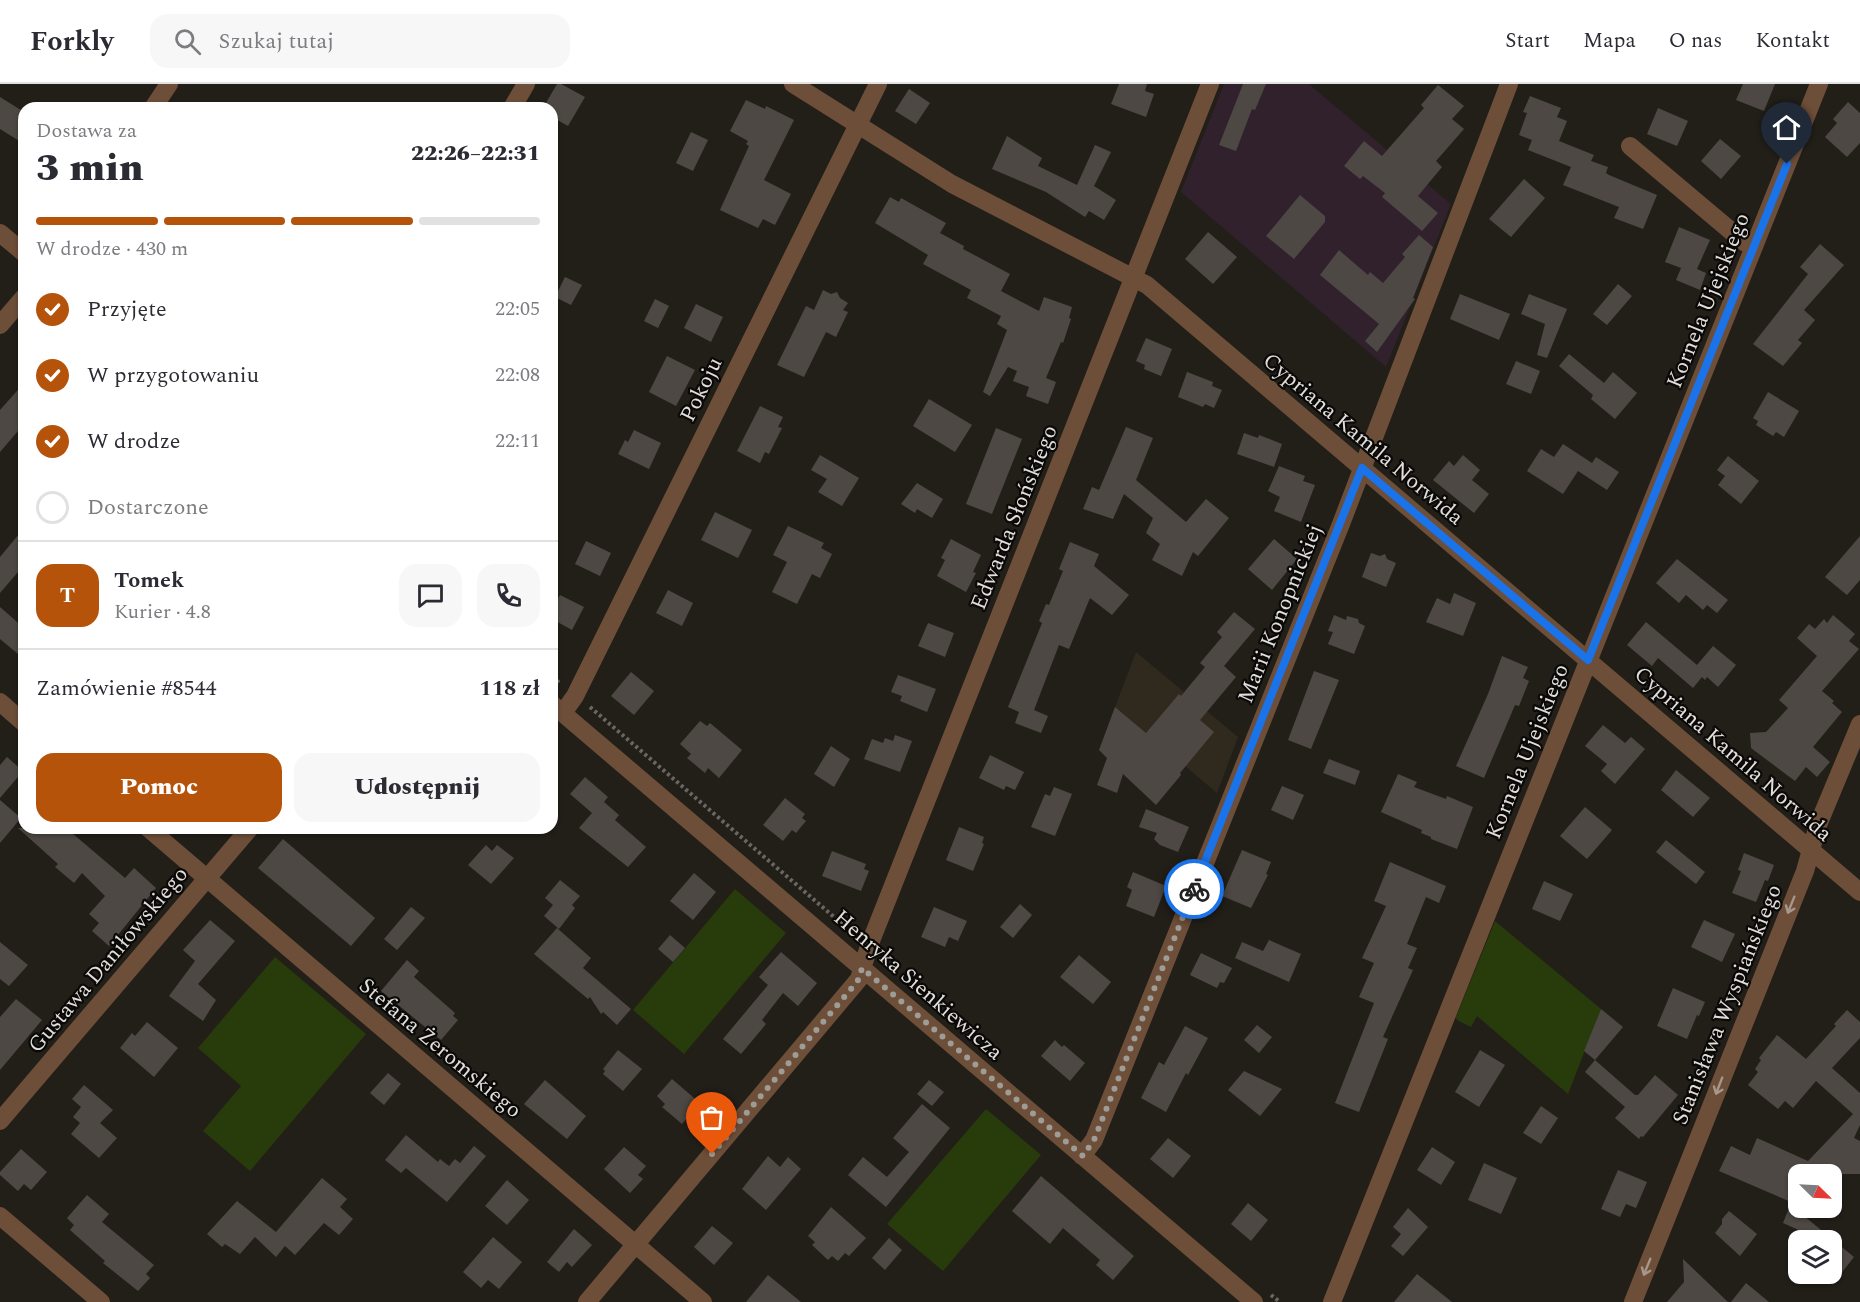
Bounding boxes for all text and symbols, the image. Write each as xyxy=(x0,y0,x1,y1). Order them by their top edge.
search box xyxy=(150,14,570,68)
text: Forkly xyxy=(30,20,114,63)
icon: search xyxy=(171,25,204,58)
text: Szukaj tutaj xyxy=(219,25,334,58)
text: Start xyxy=(1505,25,1550,57)
text: Mapa xyxy=(1583,25,1636,57)
text: O nas xyxy=(1669,25,1722,57)
text: Kontakt xyxy=(1755,25,1830,57)
pin xyxy=(1761,102,1812,164)
icon: home xyxy=(1770,111,1803,144)
text: Dostawa za xyxy=(36,116,137,146)
text: 22:26–22:31 xyxy=(411,137,540,170)
text: 3 min xyxy=(36,139,144,198)
street label: Kornela Ujejskiego xyxy=(1658,208,1759,393)
text: W drodze · 430 m xyxy=(36,234,188,264)
icon: check xyxy=(36,293,69,326)
text: Przyjęte xyxy=(87,293,167,326)
text: 22:05 xyxy=(495,294,540,324)
street label: Cypriana Kamila Norwida xyxy=(1255,345,1471,533)
street label: Pokoju xyxy=(672,352,731,428)
icon: check xyxy=(36,359,69,392)
text: W przygotowaniu xyxy=(87,359,259,392)
text: 22:08 xyxy=(495,360,540,390)
street label: Edwarda Słońskiego xyxy=(962,420,1067,615)
icon: check xyxy=(36,425,69,458)
text: W drodze xyxy=(87,425,180,458)
text: 22:11 xyxy=(495,426,540,456)
text: Dostarczone xyxy=(87,491,209,524)
street label: Marii Konopnickiej xyxy=(1229,519,1331,708)
text: Tomek xyxy=(114,564,184,597)
button: chat xyxy=(399,564,462,627)
button: phone xyxy=(477,564,540,627)
text: T xyxy=(60,579,75,612)
text: Kurier · 4.8 xyxy=(114,597,211,627)
street label: Cypriana Kamila Norwida xyxy=(1626,658,1840,850)
street label: Kornela Ujejskiego xyxy=(1477,659,1578,844)
text: Zamówienie #8544 xyxy=(36,672,217,705)
text: 118 zł xyxy=(479,672,540,705)
button: Pomoc xyxy=(36,753,282,822)
button: Udostępnij xyxy=(294,753,540,822)
street label: Gustawa Daniłowskiego xyxy=(20,859,196,1060)
courier xyxy=(1164,859,1224,919)
icon: bike xyxy=(1178,873,1211,906)
street label: Stanisława Wyspiańskiego xyxy=(1664,879,1791,1130)
one-way arrow xyxy=(1785,895,1796,913)
street label: Henryka Sienkiewicza xyxy=(826,902,1010,1068)
street label: Stefana Żeromskiego xyxy=(351,970,529,1126)
one-way arrow xyxy=(1713,1076,1724,1095)
pin xyxy=(686,1092,737,1154)
icon: bag xyxy=(695,1101,728,1134)
north arrow xyxy=(1788,1164,1842,1218)
map controls xyxy=(1788,1164,1842,1284)
button: layers xyxy=(1788,1230,1842,1284)
one-way arrow xyxy=(1641,1257,1652,1276)

